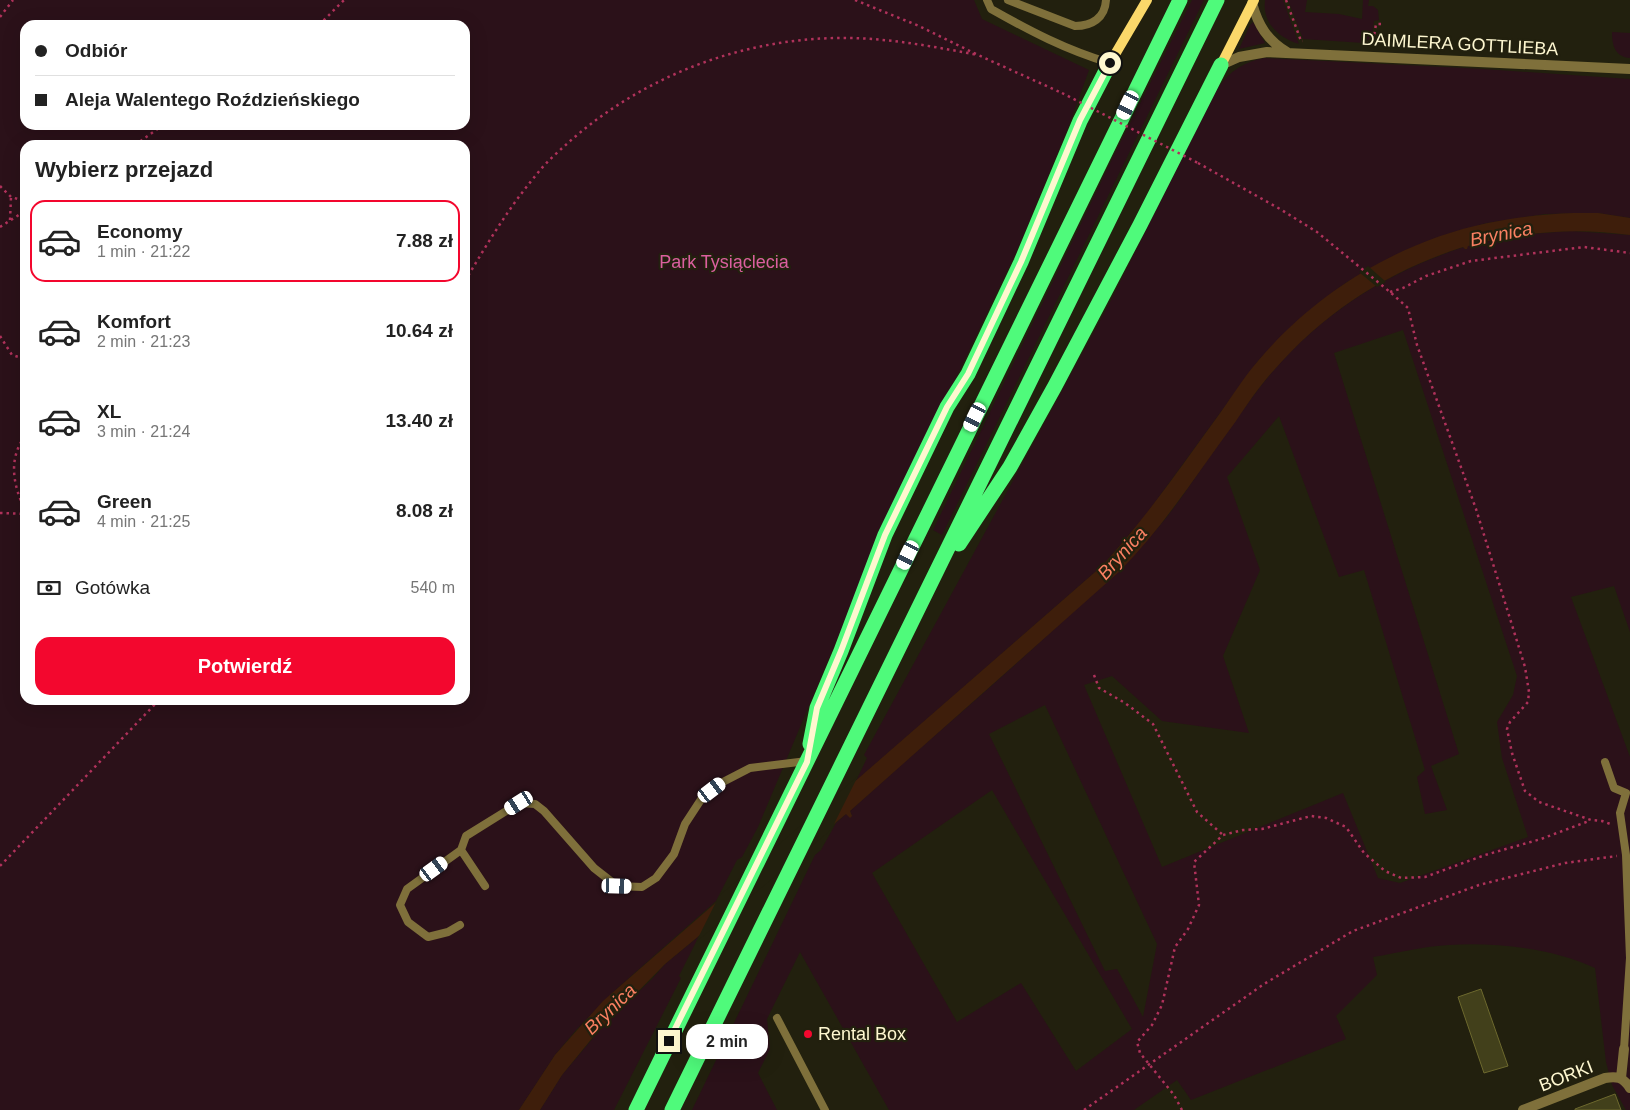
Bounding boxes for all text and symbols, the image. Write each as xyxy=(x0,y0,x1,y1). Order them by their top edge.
street label: DAIMLERA GOTTLIEBA xyxy=(1361,29,1559,59)
text: Odbiór xyxy=(65,40,127,61)
route start xyxy=(1099,52,1121,74)
car xyxy=(1114,88,1141,122)
text: Aleja Walentego Roździeńskiego xyxy=(65,89,360,110)
text: Wybierz przejazd xyxy=(35,157,213,182)
water label: Brynica xyxy=(1468,218,1534,250)
icon: car xyxy=(37,219,82,264)
text: Economy xyxy=(97,221,183,242)
text: 7.88 zł xyxy=(396,230,453,251)
text: 1 min · 21:22 xyxy=(97,243,190,260)
park label: Park Tysiąclecia xyxy=(659,252,790,272)
icon: car xyxy=(37,309,82,354)
text: Komfort xyxy=(97,311,171,332)
text: 10.64 zł xyxy=(385,320,453,341)
text: 2 min · 21:23 xyxy=(97,333,190,350)
icon: car xyxy=(37,399,82,444)
car xyxy=(961,400,988,434)
text: XL xyxy=(97,401,121,422)
text: 13.40 zł xyxy=(385,410,453,431)
text: 3 min · 21:24 xyxy=(97,423,190,440)
icon: car xyxy=(37,489,82,534)
text: Green xyxy=(97,491,152,512)
text: 8.08 zł xyxy=(396,500,453,521)
text: 4 min · 21:25 xyxy=(97,513,190,530)
water label: Brynica xyxy=(1093,522,1151,584)
car xyxy=(894,538,921,572)
icon: cash xyxy=(35,574,63,602)
text: Gotówka xyxy=(75,577,150,598)
text: 540 m xyxy=(411,579,455,596)
button: Potwierdź xyxy=(35,637,455,695)
car xyxy=(695,775,728,805)
car xyxy=(502,789,535,817)
car xyxy=(417,854,450,884)
car xyxy=(601,878,632,894)
water label: Brynica xyxy=(580,979,640,1039)
callout: 2 min xyxy=(686,1024,769,1058)
place label: Rental Box xyxy=(818,1024,906,1044)
marker: Rental Box xyxy=(802,1028,814,1040)
route end xyxy=(658,1030,680,1052)
text: 2 min xyxy=(706,1033,748,1050)
street label: BORKI xyxy=(1536,1057,1596,1095)

